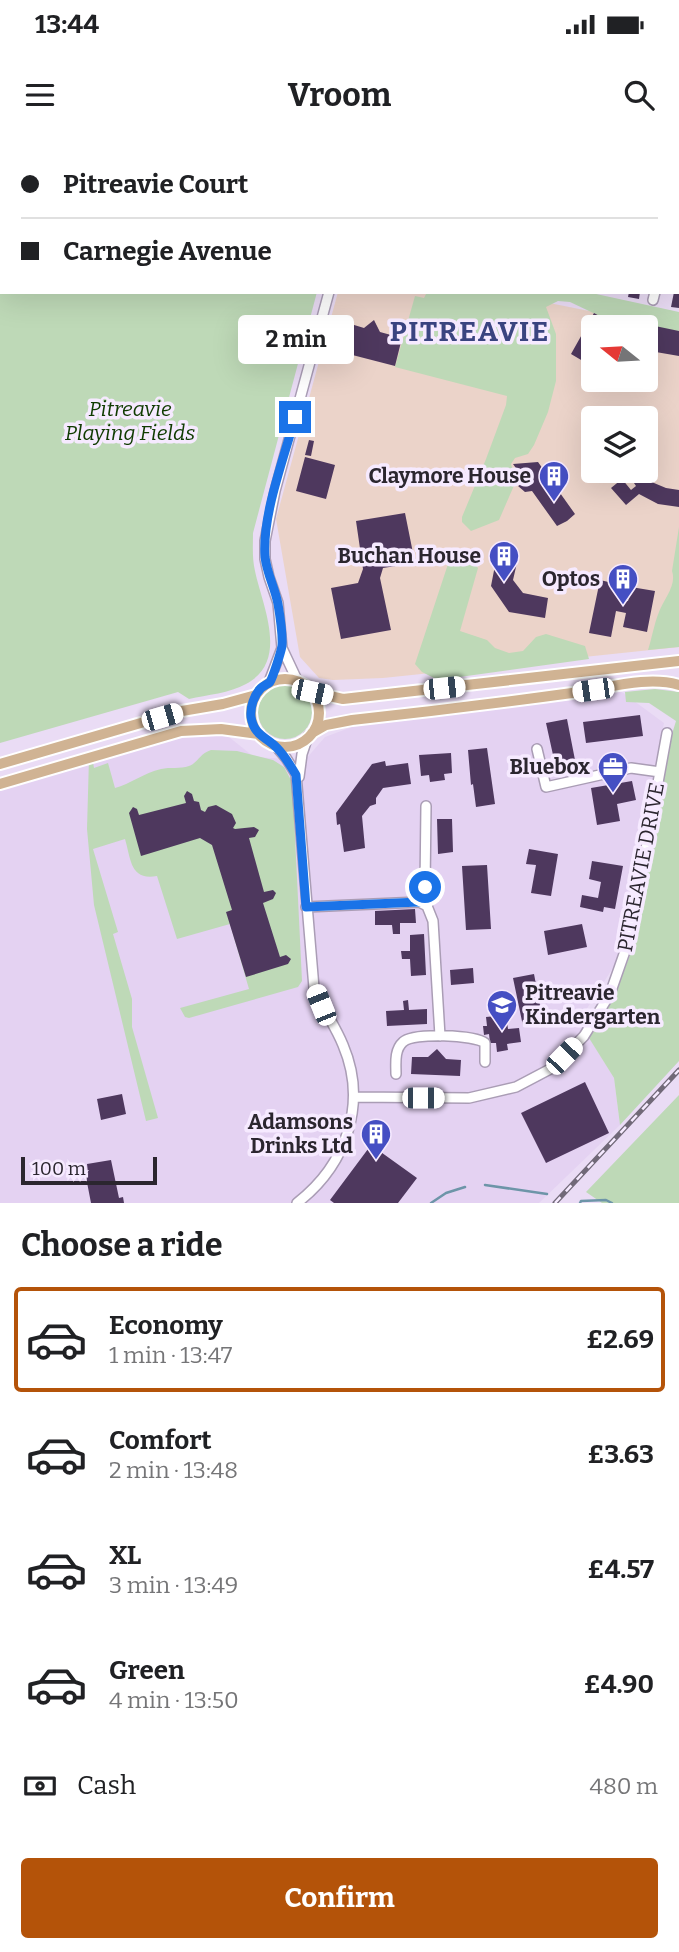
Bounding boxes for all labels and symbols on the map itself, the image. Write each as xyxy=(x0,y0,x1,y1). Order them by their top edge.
district label: PITREAVIE xyxy=(390,315,550,348)
north arrow xyxy=(581,315,658,392)
callout: 2 min xyxy=(237,316,353,364)
park label: Pitreavie Playing Fields xyxy=(65,396,195,446)
route end xyxy=(279,401,311,433)
building icon: Claymore House xyxy=(537,459,571,503)
place label: Claymore House xyxy=(368,463,531,489)
building icon: Buchan House xyxy=(487,539,521,583)
place label: Buchan House xyxy=(338,543,481,569)
building icon: Optos xyxy=(606,562,640,606)
place label: Optos xyxy=(542,566,600,592)
car xyxy=(423,675,466,701)
car xyxy=(290,677,335,707)
car xyxy=(571,677,616,703)
car xyxy=(139,701,186,733)
office icon: Bluebox xyxy=(596,750,630,794)
place label: Bluebox xyxy=(509,754,590,780)
street label: PITREAVIE DRIVE xyxy=(612,780,670,954)
route start xyxy=(409,871,441,903)
place label: Pitreavie Kindergarten xyxy=(525,980,661,1030)
car xyxy=(304,982,339,1028)
school or university icon: Pitreavie Kindergarten xyxy=(485,988,519,1032)
car xyxy=(542,1034,587,1078)
car xyxy=(403,1088,445,1109)
place label: Adamsons Drinks Ltd xyxy=(248,1109,353,1159)
building icon: Adamsons Drinks Ltd xyxy=(359,1117,393,1161)
scale bar xyxy=(21,1154,158,1186)

